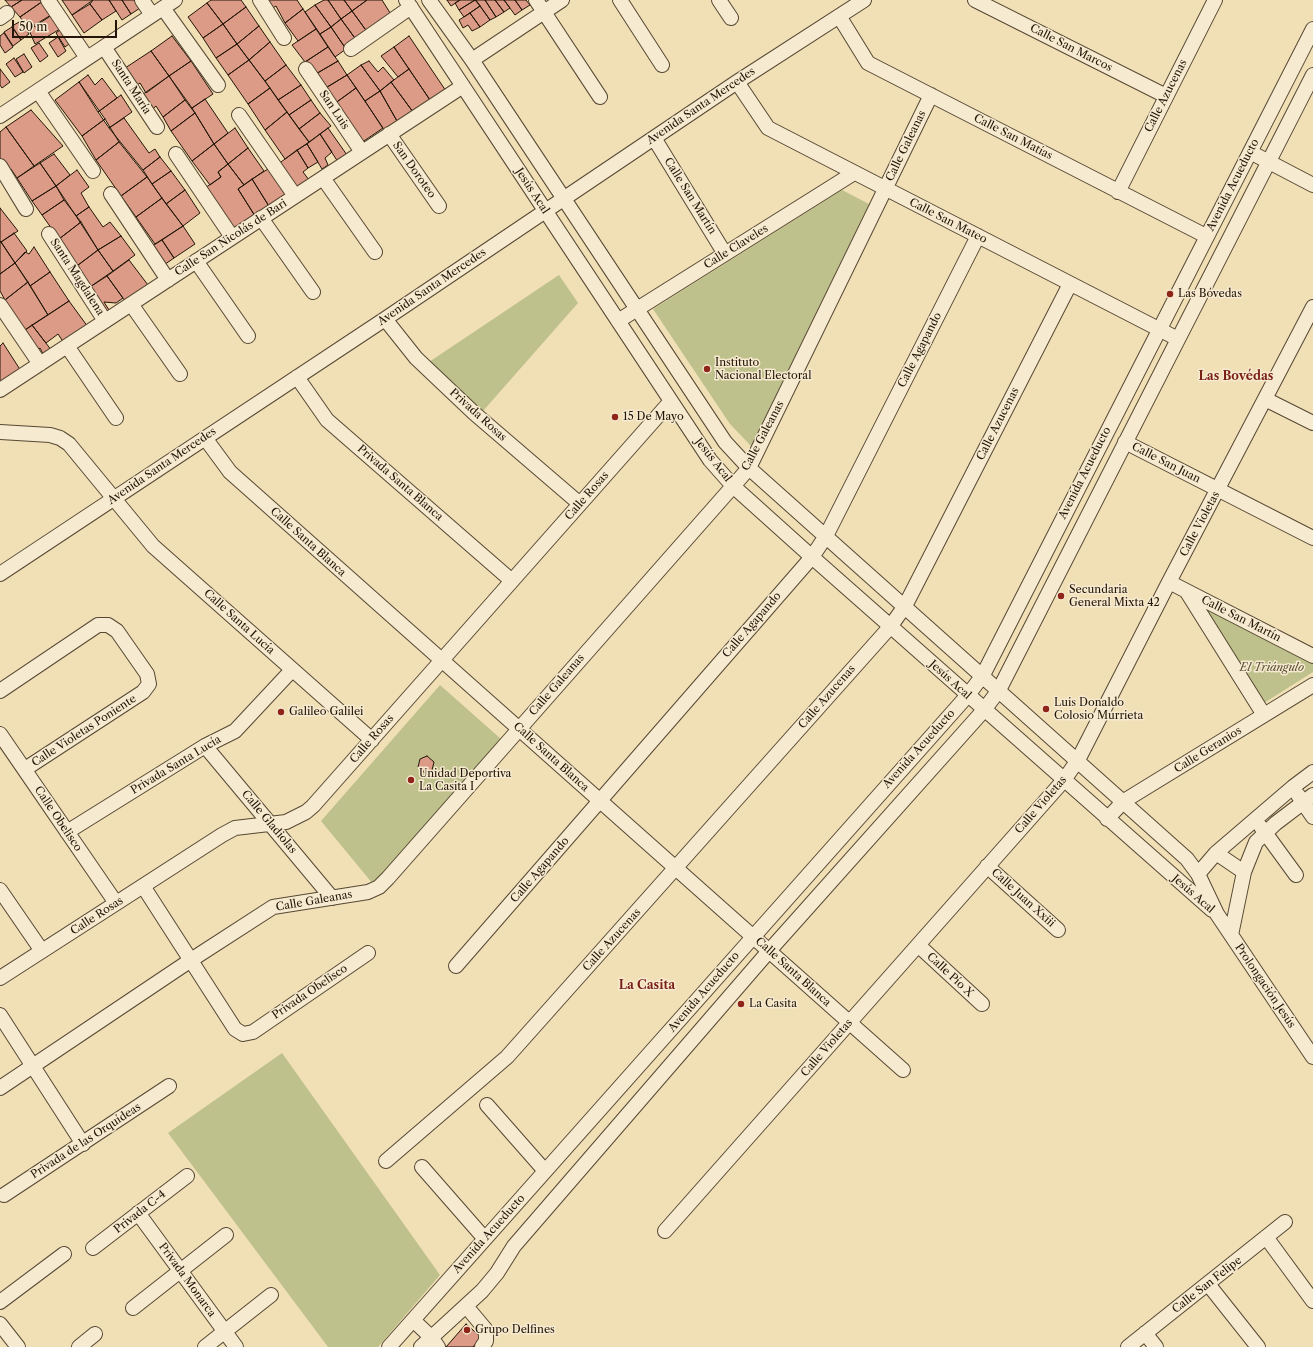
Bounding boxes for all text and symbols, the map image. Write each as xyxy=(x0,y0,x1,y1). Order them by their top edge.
scale bar xyxy=(14,12,119,38)
text: 50 m xyxy=(19,19,48,34)
street label: Calle San Marcos xyxy=(1028,22,1114,74)
street label: Santa María xyxy=(108,57,154,117)
street label: Calle Azucenas xyxy=(1142,57,1190,135)
street label: Avenida Santa Mercedes xyxy=(644,65,758,147)
street label: San Luis xyxy=(316,88,352,132)
street label: Calle Galeanas xyxy=(883,108,929,184)
street label: Calle San Matías xyxy=(971,111,1055,163)
street label: Avenida Acueducto xyxy=(1204,137,1262,233)
street label: San Doroteo xyxy=(390,139,438,201)
street label: Calle San Martín xyxy=(661,155,719,237)
street label: Jesús Acal xyxy=(512,166,552,216)
street label: Calle San Mateo xyxy=(907,196,989,246)
street label: Calle San Nicolás de Bari xyxy=(172,197,290,279)
street label: Calle Claveles xyxy=(701,222,771,272)
street label: Santa Magdalena xyxy=(47,236,107,318)
street label: Avenida Santa Mercedes xyxy=(375,246,489,328)
place label: Las Bóvedas xyxy=(1178,287,1242,301)
marker: Las Bóvedas xyxy=(1165,289,1175,299)
street label: Calle Agapando xyxy=(895,310,945,390)
place label: Instituto Nacional Electoral xyxy=(715,356,811,382)
marker: Instituto Nacional Electoral xyxy=(702,364,712,374)
district label: Las Bovédas xyxy=(1199,370,1273,384)
street label: Calle Azucenas xyxy=(974,385,1022,463)
street label: Privada Rosas xyxy=(447,386,509,444)
street label: Calle Galeanas xyxy=(739,399,787,473)
place label: 15 De Mayo xyxy=(623,410,684,424)
marker: 15 De Mayo xyxy=(610,412,620,422)
street label: Avenida Santa Mercedes xyxy=(105,425,219,507)
street label: Avenida Acueducto xyxy=(1056,425,1114,521)
street label: Jesús Acal xyxy=(692,436,734,484)
street label: Calle San Juan xyxy=(1129,440,1203,486)
street label: Privada Santa Blanca xyxy=(355,442,445,524)
street label: Calle Rosas xyxy=(562,469,612,523)
street label: Calle Violetas xyxy=(1177,489,1223,559)
street label: Calle Santa Blanca xyxy=(268,505,348,579)
place label: Secundaria General Mixta 42 xyxy=(1069,583,1160,609)
street label: Calle Santa Lucía xyxy=(201,587,277,657)
street label: Calle Agapando xyxy=(720,590,784,660)
marker: Secundaria General Mixta 42 xyxy=(1056,591,1066,601)
street label: Calle San Martín xyxy=(1199,593,1283,645)
street label: Calle Galeanas xyxy=(527,652,587,718)
street label: Jesús Acal xyxy=(926,658,974,702)
park label: El Triángulo xyxy=(1240,661,1304,675)
street label: Calle Azucenas xyxy=(796,663,858,731)
street label: Calle Violetas Poniente xyxy=(29,692,139,770)
place label: Luis Donaldo Colosio Murrieta xyxy=(1054,696,1143,722)
marker: Luis Donaldo Colosio Murrieta xyxy=(1041,704,1051,714)
place label: Galileo Galilei xyxy=(289,705,363,719)
marker: Galileo Galilei xyxy=(276,707,286,717)
street label: Avenida Acueducto xyxy=(880,707,958,791)
street label: Calle Rosas xyxy=(347,712,397,766)
street label: Calle Santa Blanca xyxy=(511,720,591,794)
street label: Calle Geranios xyxy=(1172,724,1244,776)
street label: Privada Santa Lucía xyxy=(129,733,223,797)
place label: Unidad Deportiva La Casita I xyxy=(419,767,511,793)
street label: Calle Violetas xyxy=(1012,774,1070,836)
marker: Unidad Deportiva La Casita I xyxy=(406,775,416,785)
street label: Calle Obelisco xyxy=(31,784,85,854)
street label: Calle Gladiolas xyxy=(239,788,299,856)
street label: Calle Agapando xyxy=(508,835,572,905)
street label: Calle Juan Xxiii xyxy=(988,866,1058,930)
street label: Jesús Acal xyxy=(1169,872,1217,916)
street label: Calle Galeanas xyxy=(275,888,353,914)
street label: Calle Rosas xyxy=(68,894,126,938)
street label: Calle Azucenas xyxy=(580,906,644,974)
street label: Calle Santa Blanca xyxy=(753,935,833,1009)
street label: Prolongación Jesús xyxy=(1232,941,1298,1031)
street label: Avenida Acueducto xyxy=(666,949,742,1035)
street label: Calle Pío X xyxy=(924,950,976,1000)
street label: Privada Obelisco xyxy=(270,962,350,1022)
district label: La Casita xyxy=(619,979,675,993)
place label: La Casita xyxy=(749,997,797,1011)
marker: La Casita xyxy=(736,999,746,1009)
street label: Calle Violetas xyxy=(798,1017,856,1079)
street label: Privada de las Orquídeas xyxy=(29,1100,143,1182)
street label: Privada C-4 xyxy=(112,1188,168,1236)
street label: Avenida Acueducto xyxy=(450,1192,528,1276)
street label: Privada Monarca xyxy=(156,1240,218,1320)
street label: Calle San Felipe xyxy=(1170,1254,1244,1316)
place label: Grupo Delfines xyxy=(475,1323,555,1337)
marker: Grupo Delfines xyxy=(462,1325,472,1335)

